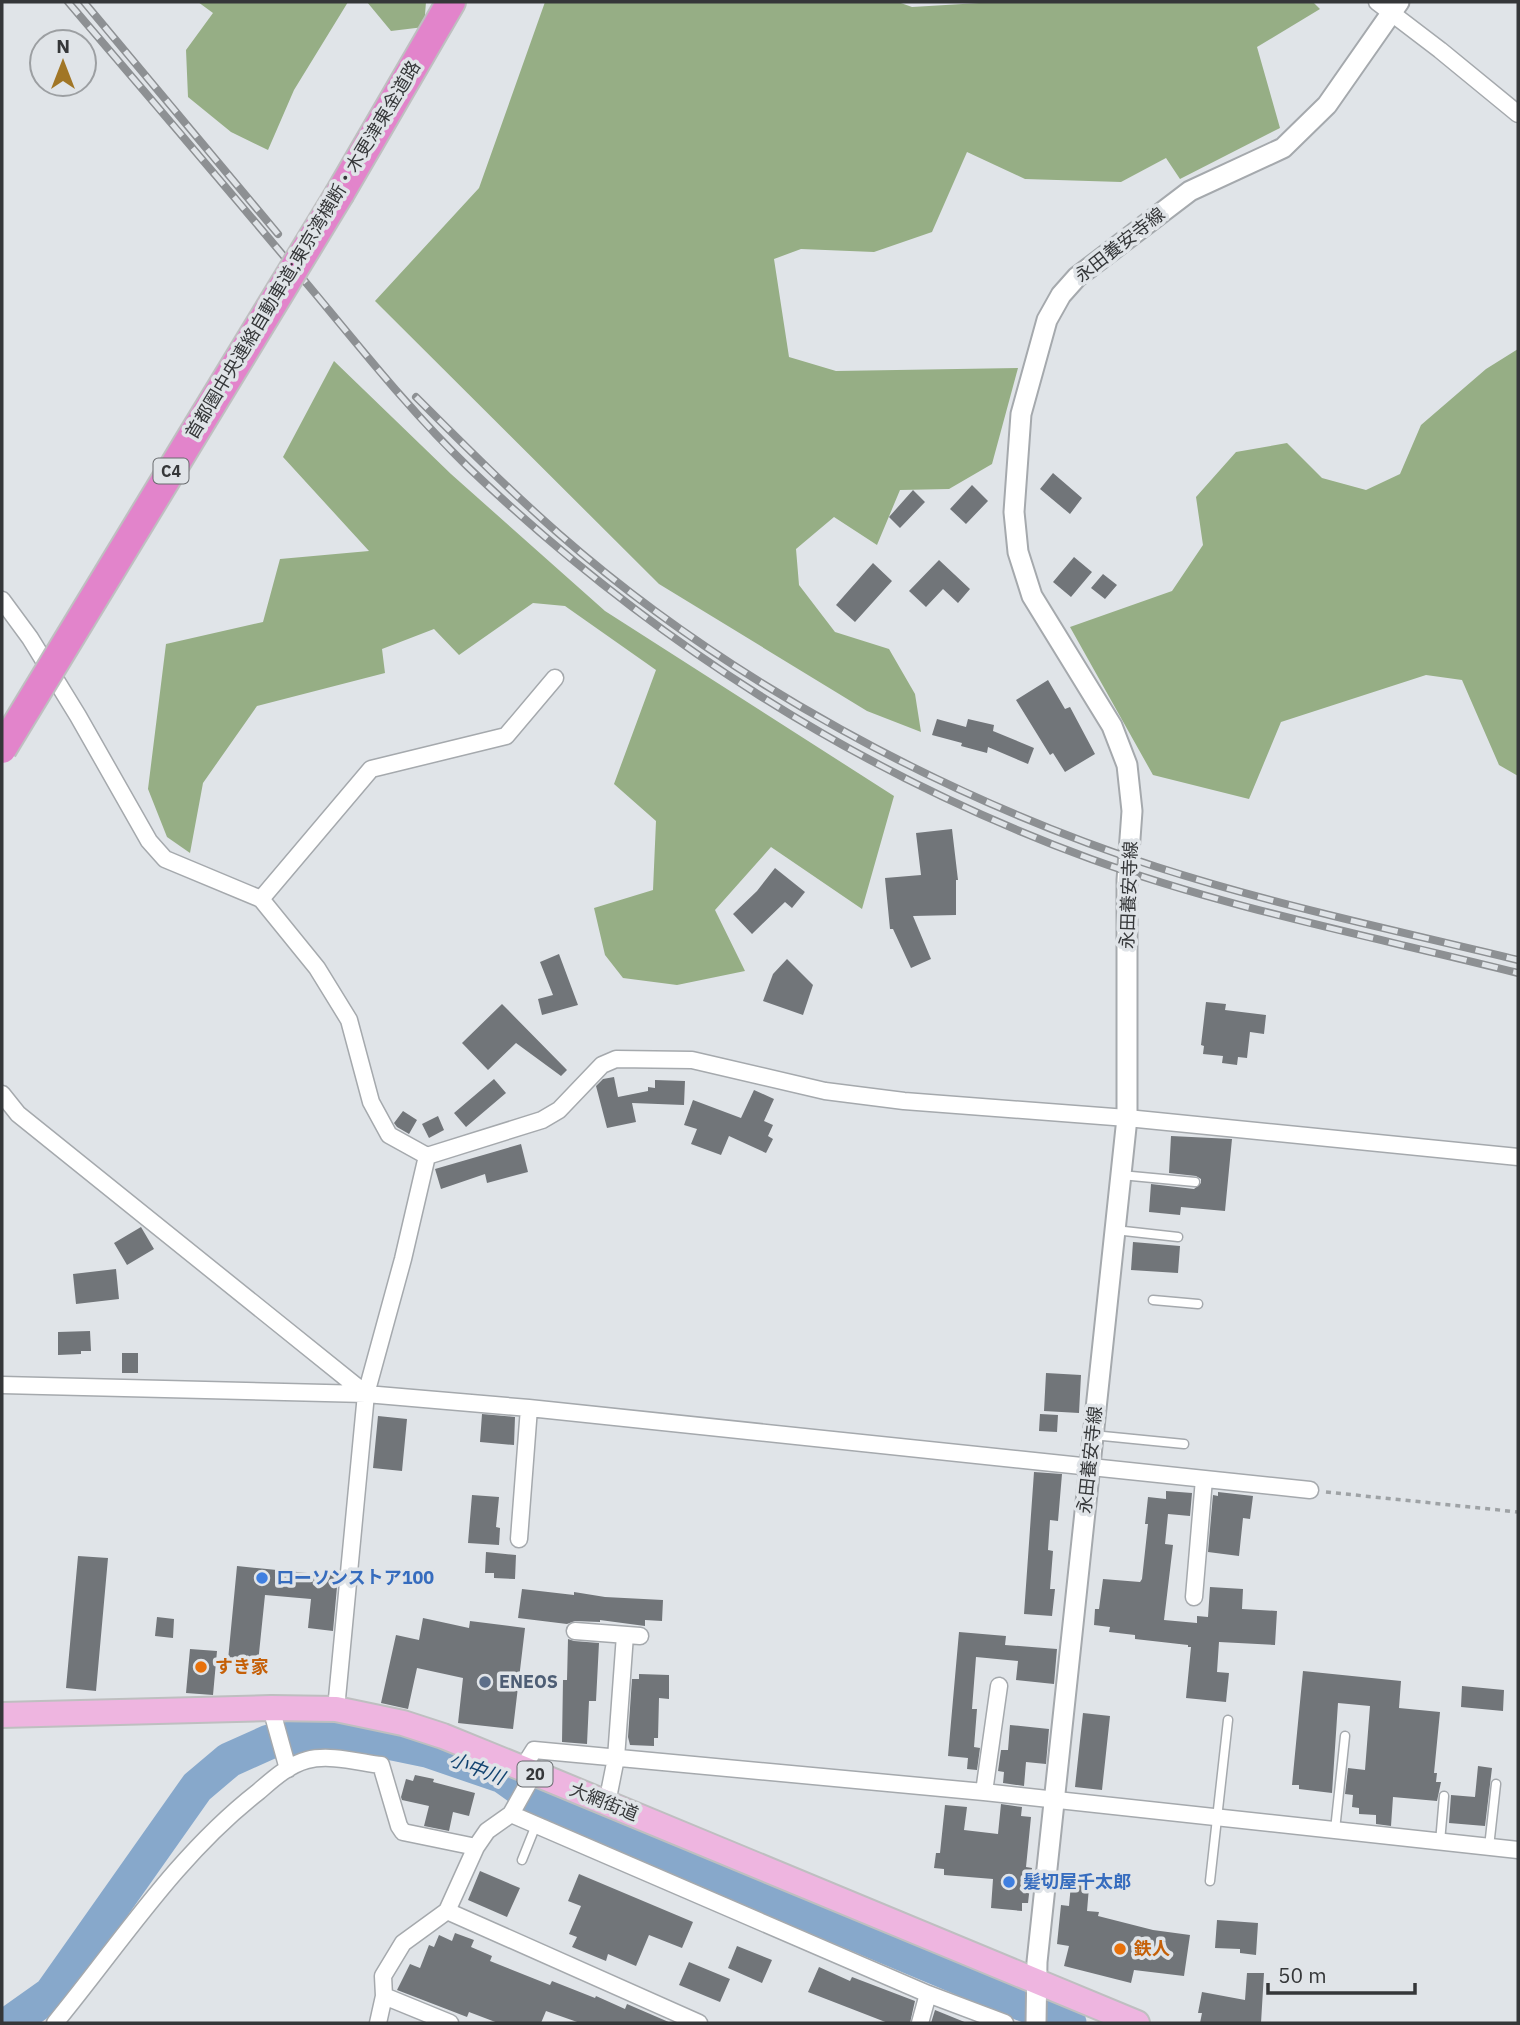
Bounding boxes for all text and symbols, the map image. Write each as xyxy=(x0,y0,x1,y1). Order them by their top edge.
north arrow xyxy=(28,28,98,98)
text: N xyxy=(56,34,70,58)
street label: 首都圏中央連絡自動車道;東京湾横断・木更津東金道路 xyxy=(180,56,425,443)
street label: 永田養安寺線 xyxy=(1070,202,1169,287)
road number: C4 xyxy=(154,458,188,484)
street label: 永田養安寺線 xyxy=(1115,841,1142,949)
street label: 永田養安寺線 xyxy=(1072,1405,1107,1515)
place label: ローソンストア100 xyxy=(276,1566,434,1589)
marker: ローソンストア100 xyxy=(254,1570,270,1586)
place label: すき家 xyxy=(215,1655,269,1678)
marker: すき家 xyxy=(193,1659,209,1675)
place label: ENEOS xyxy=(499,1670,558,1693)
marker: ENEOS xyxy=(477,1674,493,1690)
water label: 小中川 xyxy=(446,1747,510,1790)
road number: 20 xyxy=(518,1762,552,1786)
street label: 大網街道 xyxy=(567,1777,642,1826)
place label: 髪切屋千太郎 xyxy=(1023,1870,1131,1893)
marker: 髪切屋千太郎 xyxy=(1001,1874,1017,1890)
place label: 鉄人 xyxy=(1133,1937,1170,1960)
marker: 鉄人 xyxy=(1112,1941,1128,1957)
scale bar xyxy=(1268,1952,1415,1996)
text: 50 m xyxy=(1278,1961,1327,1989)

